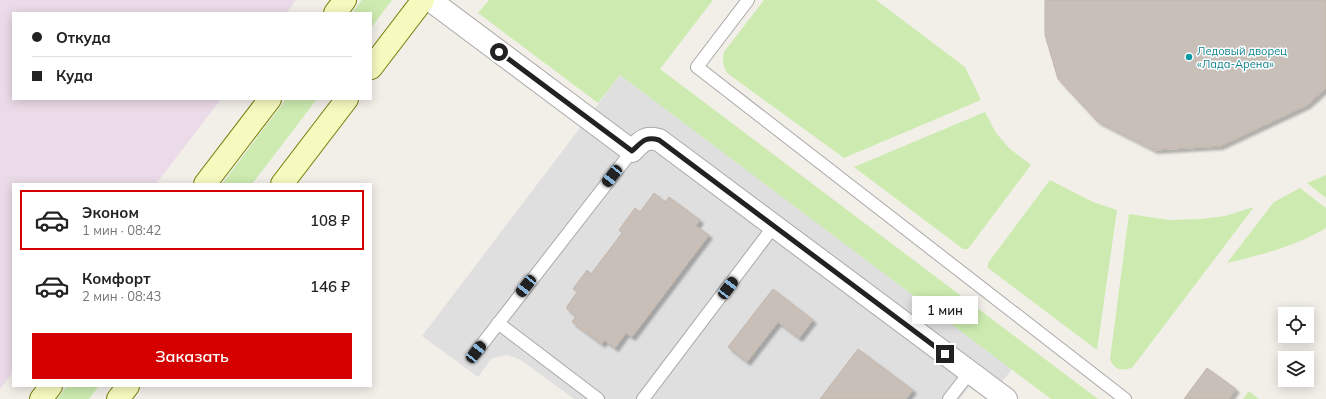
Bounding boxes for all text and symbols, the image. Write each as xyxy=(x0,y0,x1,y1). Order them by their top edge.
text: Откуда xyxy=(56,28,111,47)
route start xyxy=(490,43,508,61)
place label: Ледовый дворец «Лада-Арена» xyxy=(1197,44,1287,71)
marker: Ледовый дворец «Лада-Арена» xyxy=(1184,52,1194,62)
text: Куда xyxy=(56,66,93,85)
car xyxy=(600,163,624,189)
icon: car xyxy=(34,202,70,238)
text: Эконом xyxy=(82,203,139,222)
text: 108 ₽ xyxy=(310,211,350,230)
text: 1 мин · 08:42 xyxy=(82,222,161,238)
icon: car xyxy=(34,268,70,304)
text: Комфорт xyxy=(82,269,151,288)
car xyxy=(514,273,538,299)
car xyxy=(716,275,740,301)
text: 146 ₽ xyxy=(310,277,350,296)
text: 2 мин · 08:43 xyxy=(82,288,161,304)
callout: 1 мин xyxy=(912,296,978,324)
text: 1 мин xyxy=(927,302,963,318)
map controls xyxy=(1278,307,1314,387)
button: locate xyxy=(1278,307,1314,343)
button: Заказать xyxy=(32,333,352,379)
car xyxy=(464,339,488,365)
route end xyxy=(936,345,954,363)
button: layers xyxy=(1278,351,1314,387)

